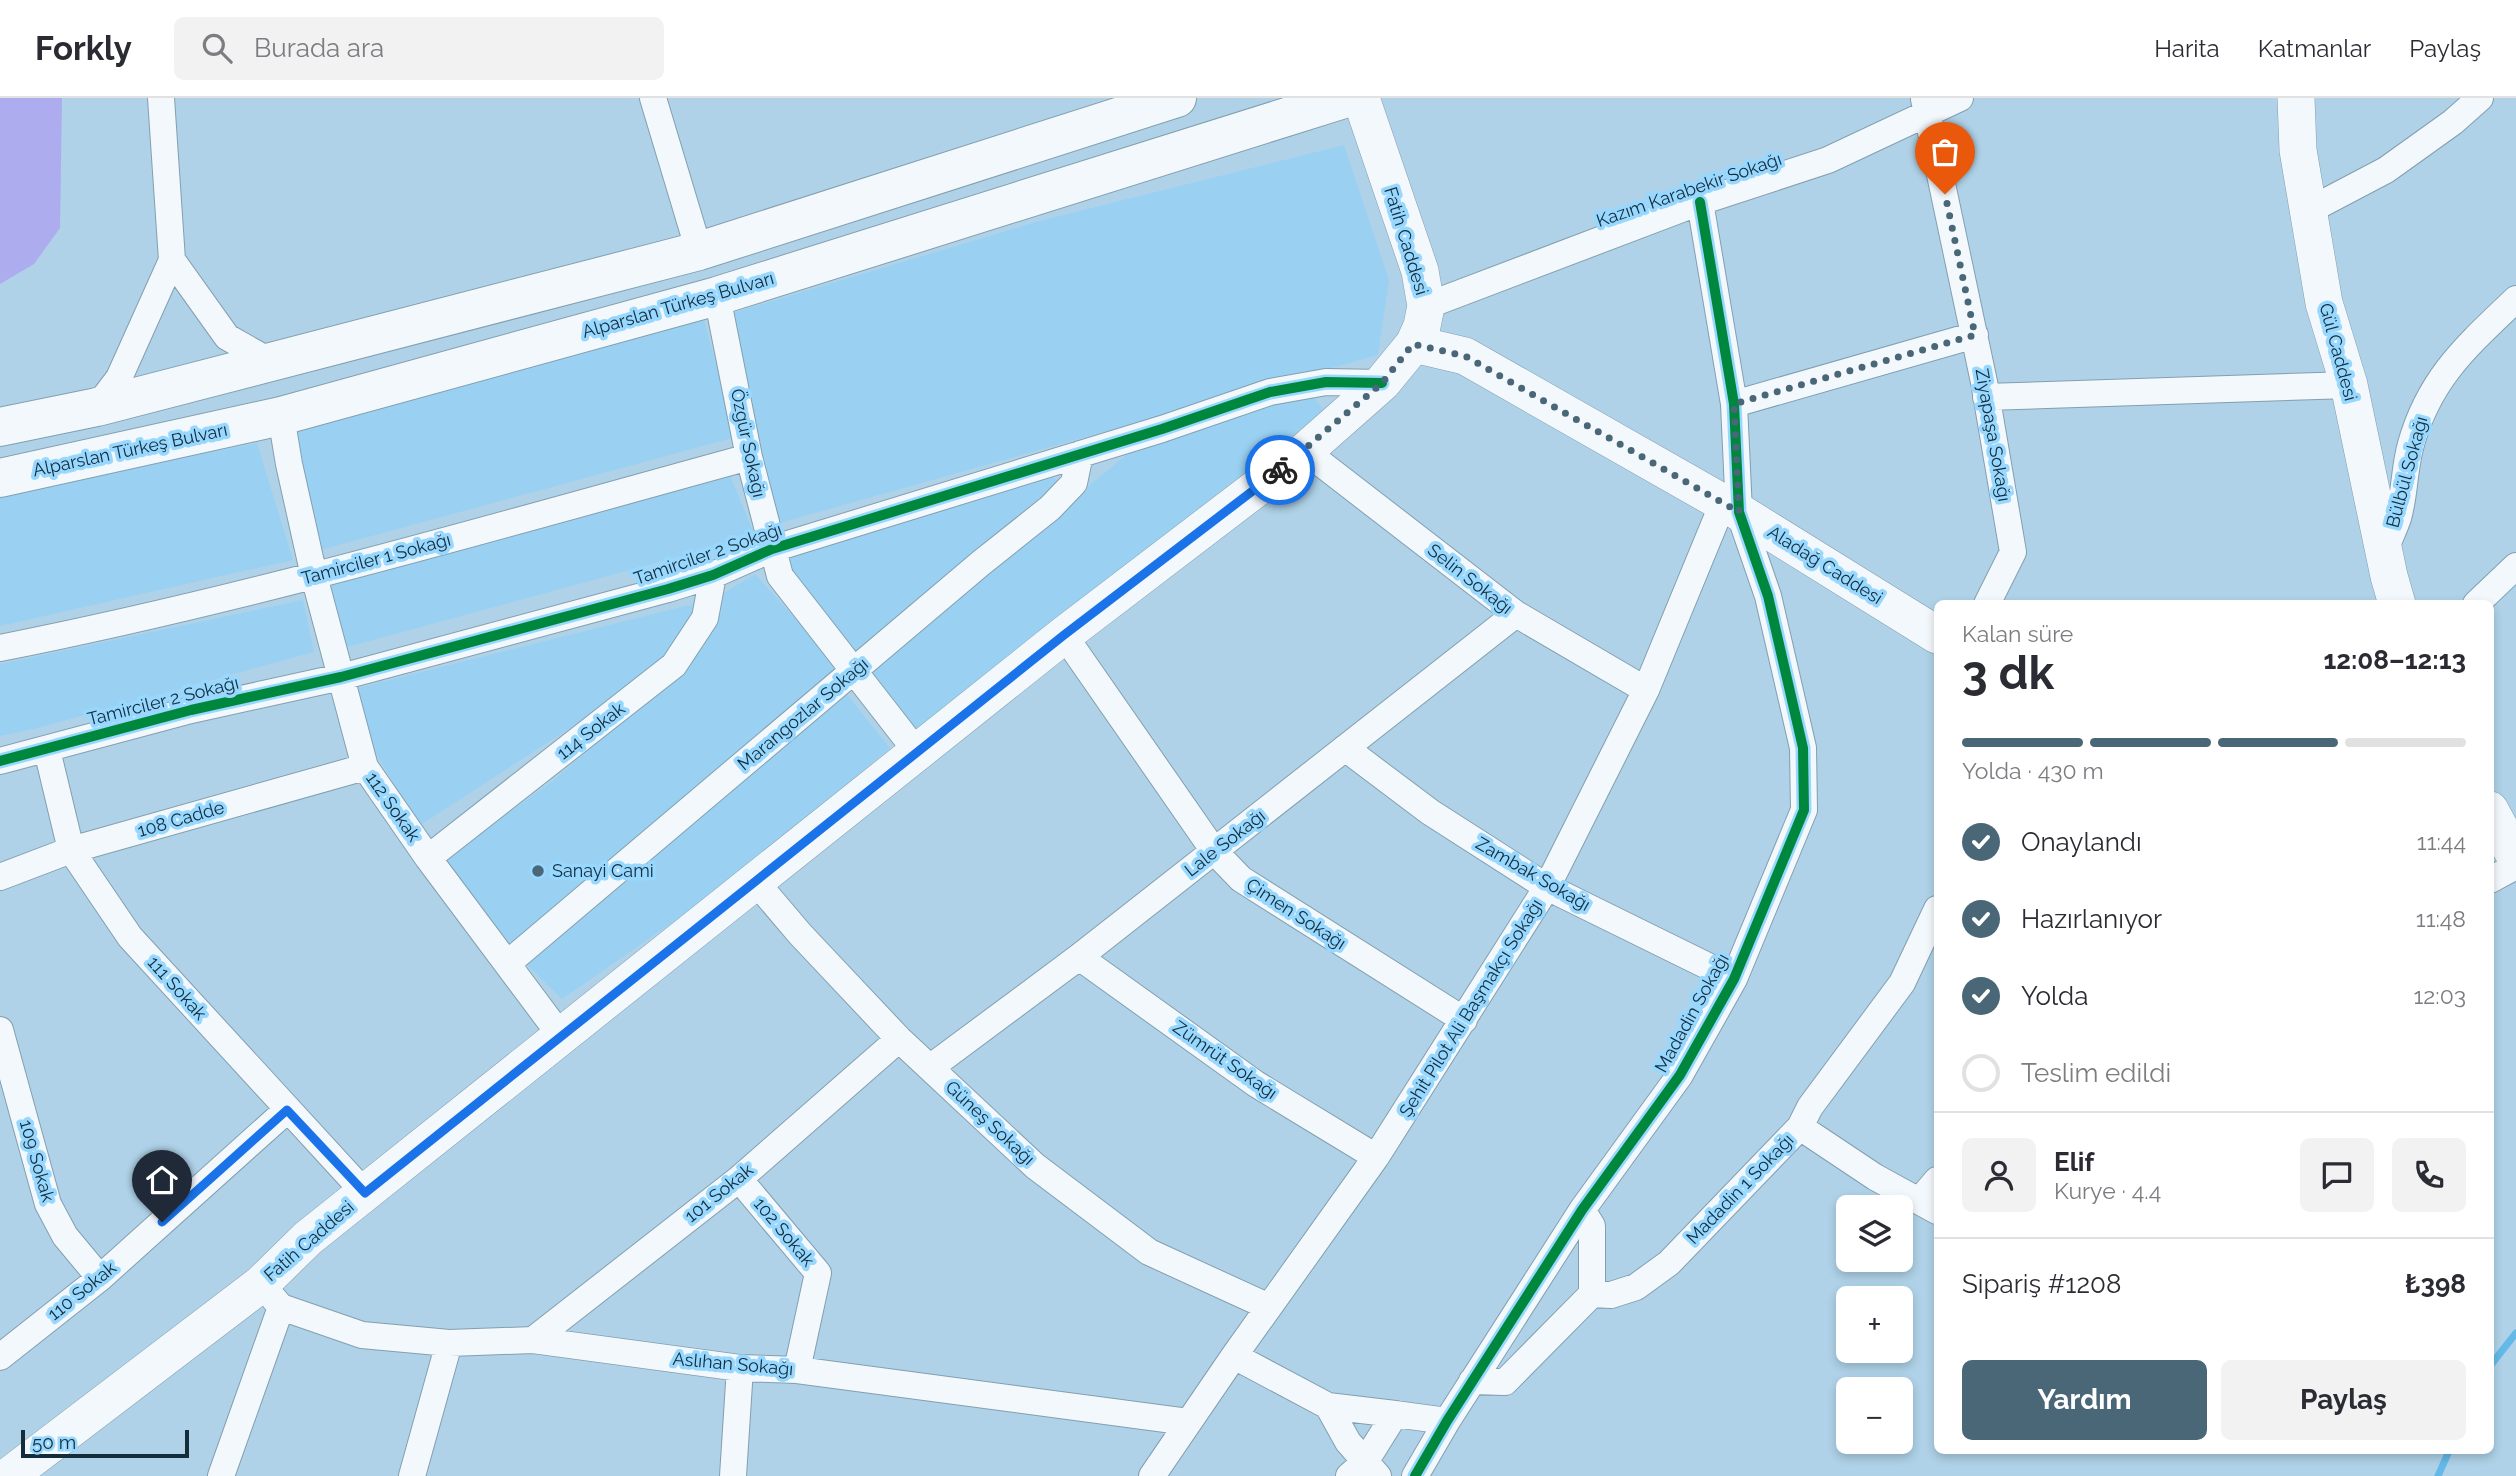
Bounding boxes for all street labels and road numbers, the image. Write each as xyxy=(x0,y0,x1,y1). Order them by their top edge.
street label: Kazım Karabekir Sokağı xyxy=(1594,148,1784,231)
street label: Fatih Caddesi xyxy=(1380,184,1433,297)
street label: Alparslan Türkeş Bulvarı xyxy=(580,267,776,342)
street label: Gül Caddesi xyxy=(2315,301,2362,403)
street label: Ziyapaşa Sokağı xyxy=(1971,367,2016,503)
street label: Özgür Sokağı xyxy=(727,387,770,499)
street label: Bülbül Sokağı xyxy=(2382,414,2431,530)
street label: Alparslan Türkeş Bulvarı xyxy=(31,419,229,480)
street label: Tamirciler 2 Sokağı xyxy=(631,518,785,589)
street label: Aladağ Caddesi xyxy=(1764,521,1887,608)
street label: Tamirciler 1 Sokağı xyxy=(299,529,453,589)
street label: Selin Sokağı xyxy=(1424,539,1517,618)
street label: Marangozlar Sokağı xyxy=(733,653,872,774)
street label: Tamirciler 2 Sokağı xyxy=(85,672,241,729)
street label: 114 Sokak xyxy=(553,697,629,764)
street label: 112 Sokak xyxy=(362,768,425,846)
street label: 108 Cadde xyxy=(135,796,227,841)
street label: Lale Sokağı xyxy=(1180,805,1269,881)
street label: Zambak Sokağı xyxy=(1472,832,1594,915)
street label: Çimen Sokağı xyxy=(1243,874,1350,954)
street label: Şehit Pilot Ali Başmakçı Sokağı xyxy=(1395,895,1547,1121)
street label: Madadin Sokağı xyxy=(1650,950,1733,1076)
street label: 111 Sokak xyxy=(143,952,212,1024)
street label: Zümrüt Sokağı xyxy=(1169,1016,1281,1103)
street label: Güneş Sokağı xyxy=(942,1076,1039,1169)
street label: 109 Sokak xyxy=(16,1117,59,1205)
street label: Madadin 1 Sokağı xyxy=(1682,1129,1798,1248)
street label: 101 Sokak xyxy=(680,1159,757,1226)
street label: 102 Sokak xyxy=(750,1193,819,1271)
street label: Fatih Caddesi xyxy=(260,1196,358,1285)
street label: 110 Sokak xyxy=(43,1257,120,1324)
street label: Aslıhan Sokağı xyxy=(672,1348,794,1379)

